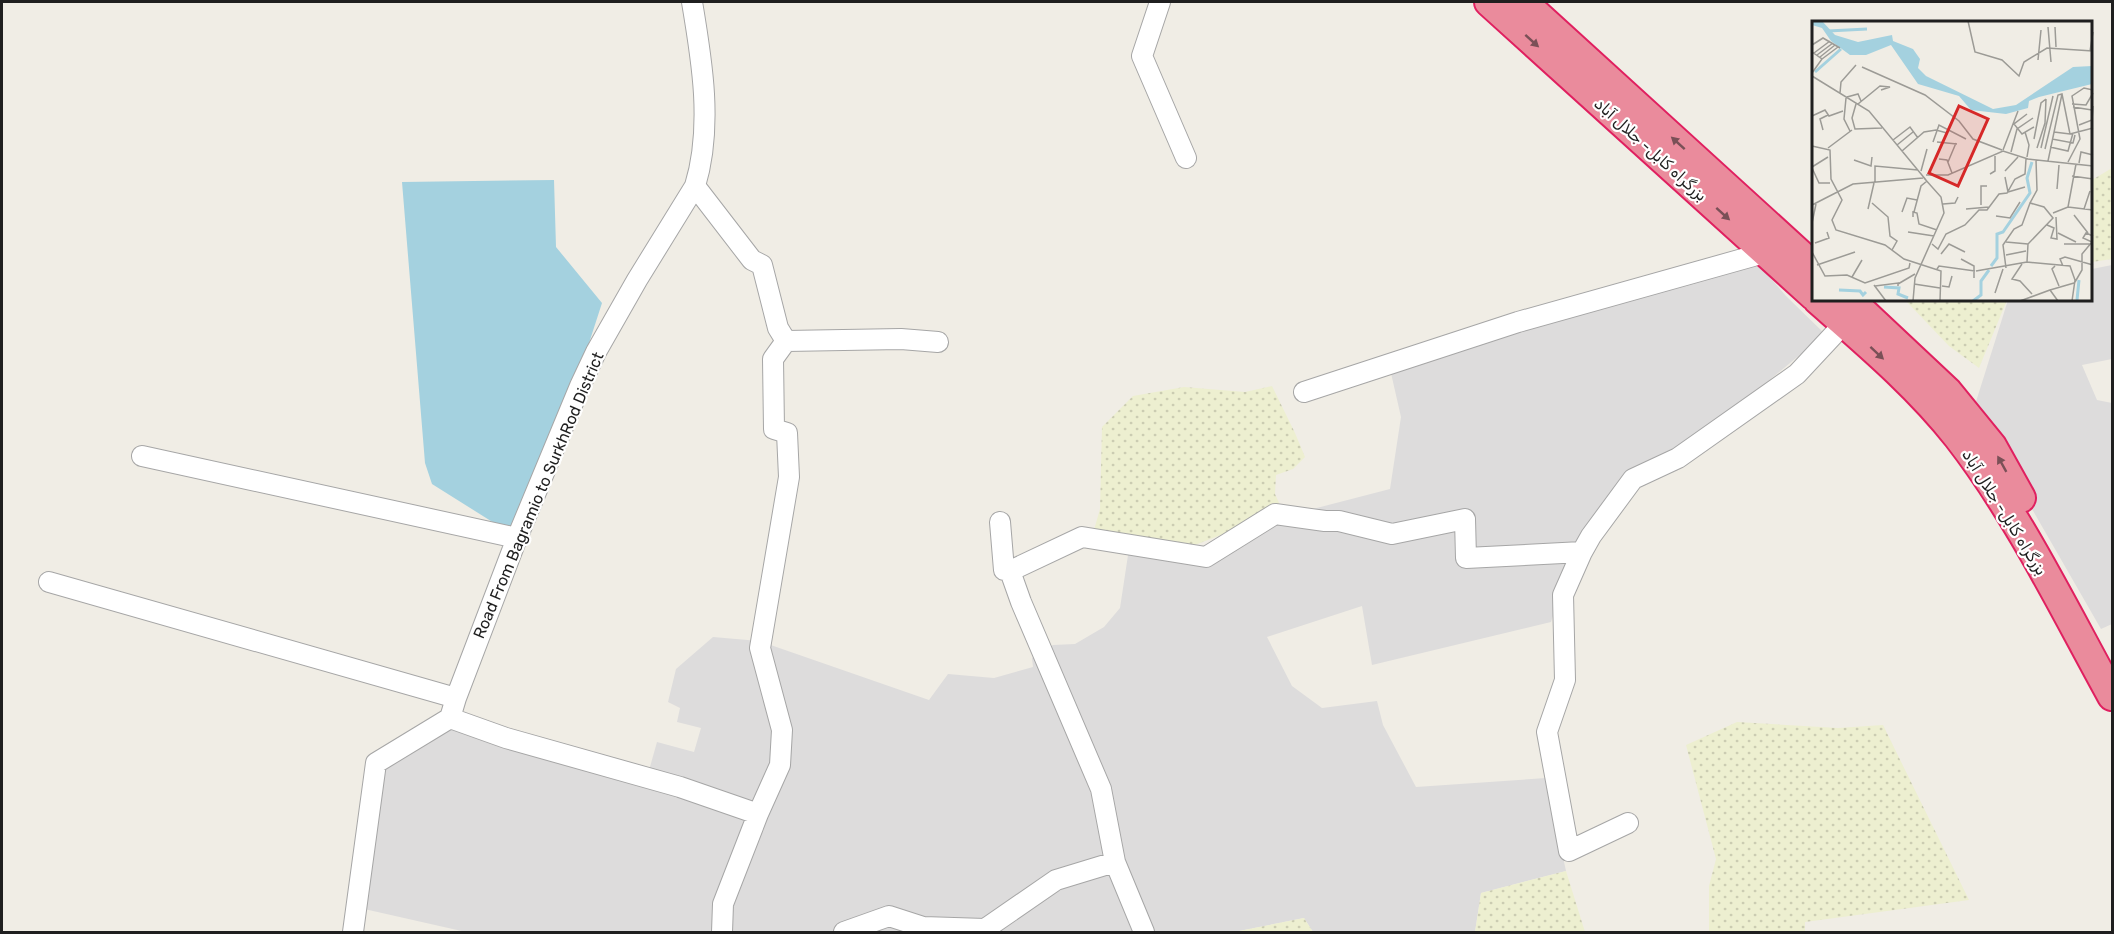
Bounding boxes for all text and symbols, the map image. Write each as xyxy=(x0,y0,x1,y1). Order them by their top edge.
inset map xyxy=(1812,21,2093,302)
one-way arrow xyxy=(1524,34,1539,47)
street label: بزرگراه کابل- جلال آباد xyxy=(1590,94,1711,206)
one-way arrow xyxy=(1671,137,1686,150)
one-way arrow xyxy=(1715,207,1730,220)
one-way arrow xyxy=(1869,346,1884,359)
street label: Road From Bagramio to SurkhRod District xyxy=(469,349,608,641)
street label: بزرگراه کابل- جلال آباد xyxy=(1957,446,2051,579)
one-way arrow xyxy=(1997,455,2007,472)

